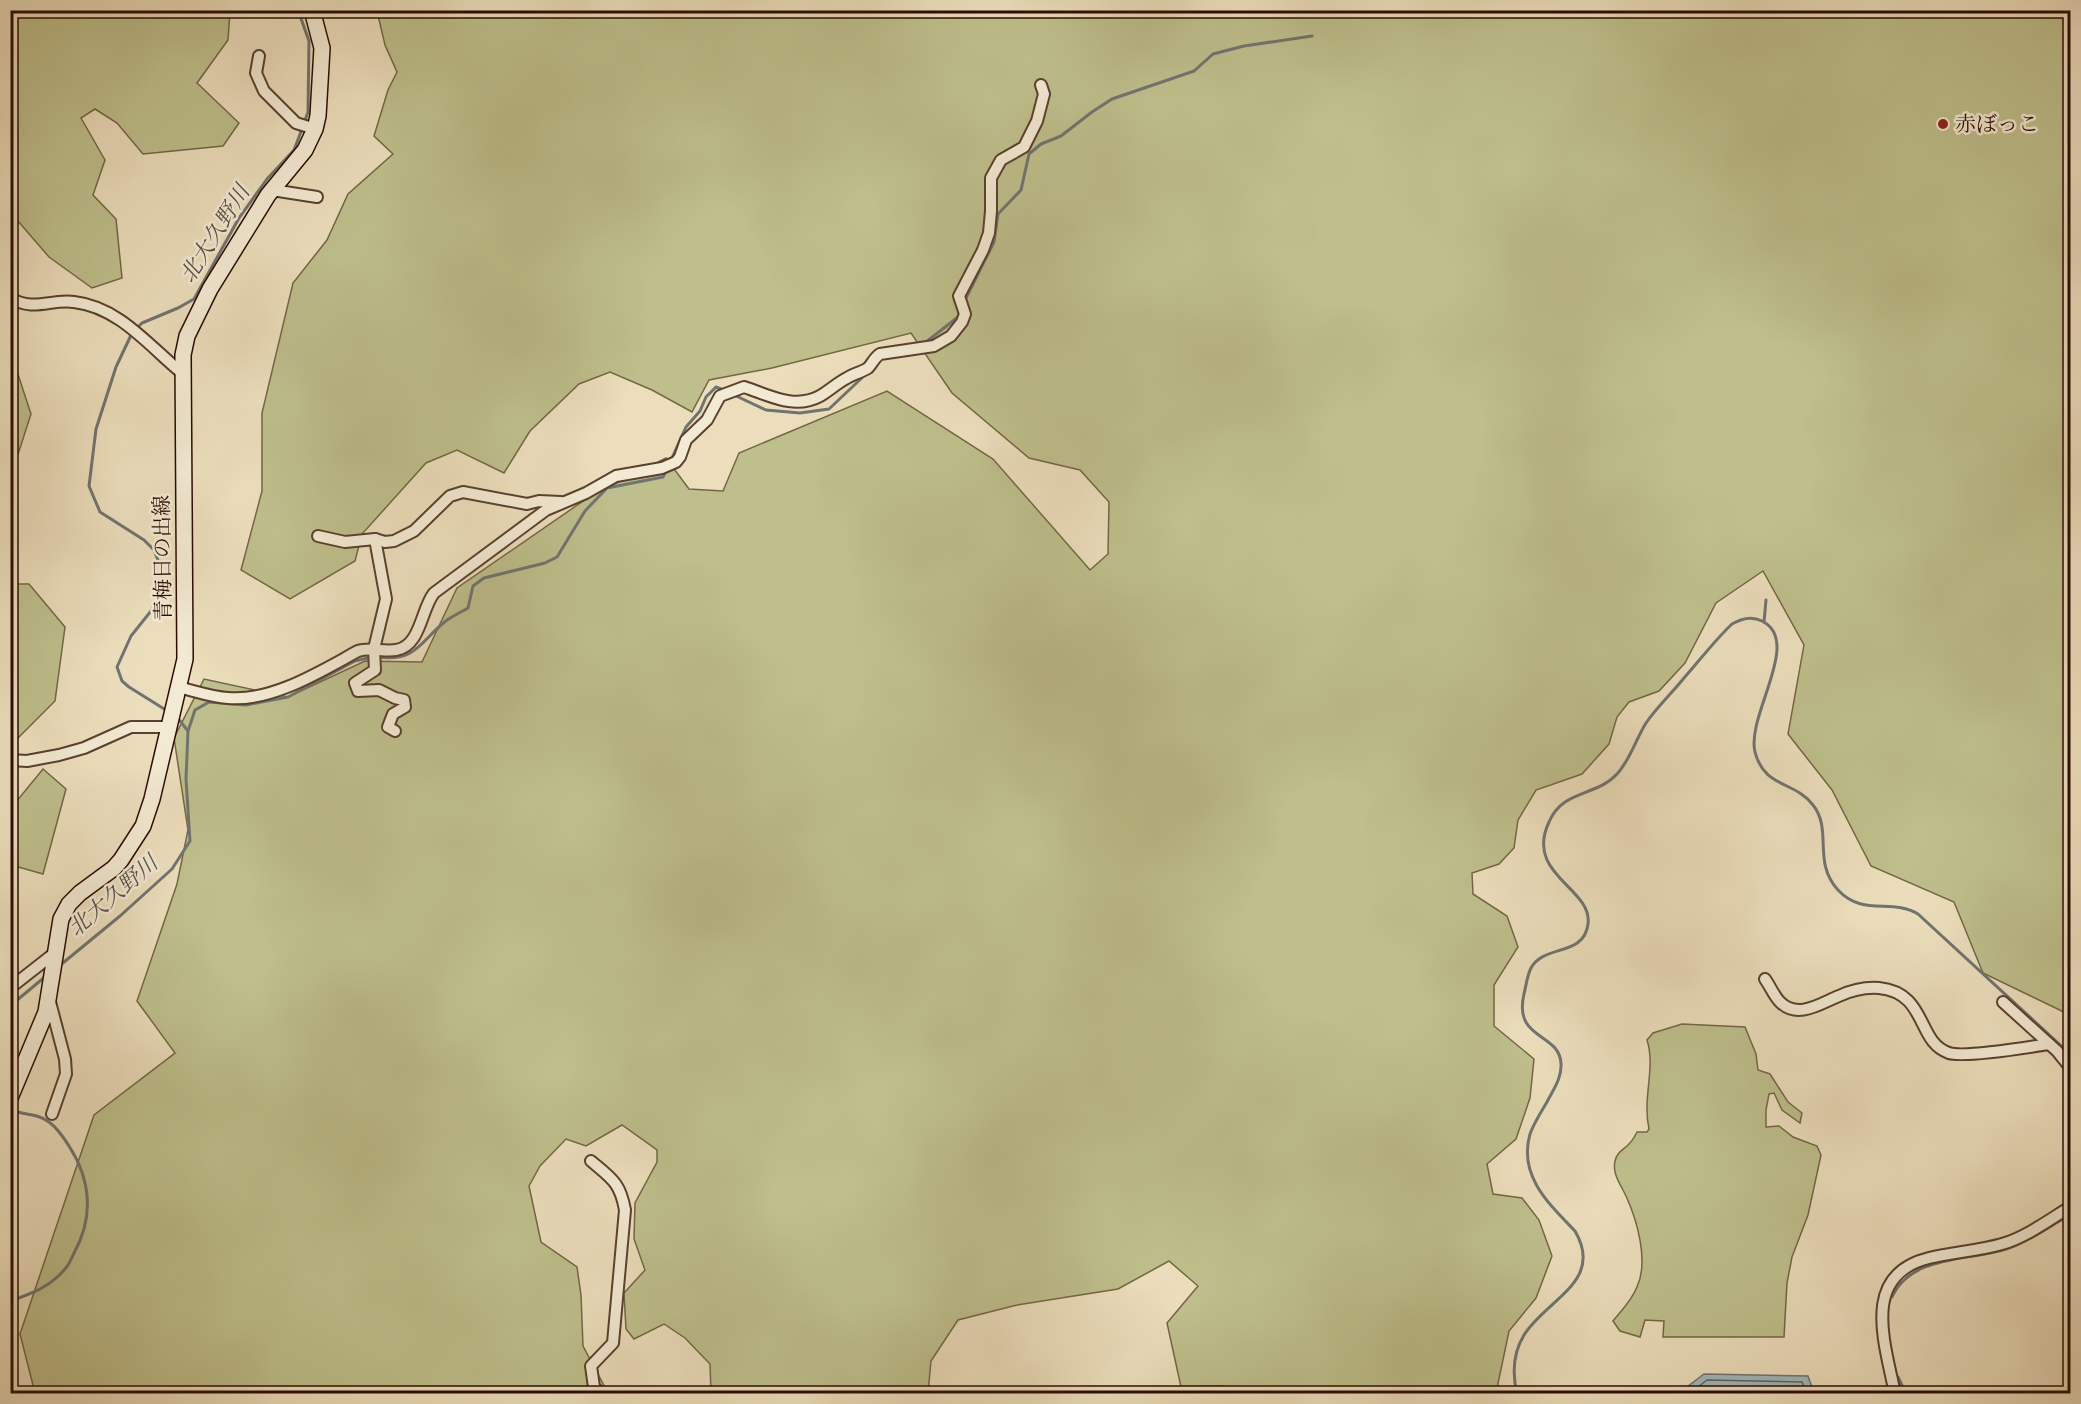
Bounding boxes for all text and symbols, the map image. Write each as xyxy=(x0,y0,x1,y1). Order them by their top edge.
place label: 赤ぼっこ xyxy=(1955,110,2039,139)
marker: 赤ぼっこ xyxy=(1936,117,1950,131)
water label: 北大久野川 xyxy=(173,178,258,289)
street label: 青梅日の出線 xyxy=(147,495,179,621)
water label: 北大久野川 xyxy=(62,847,166,943)

